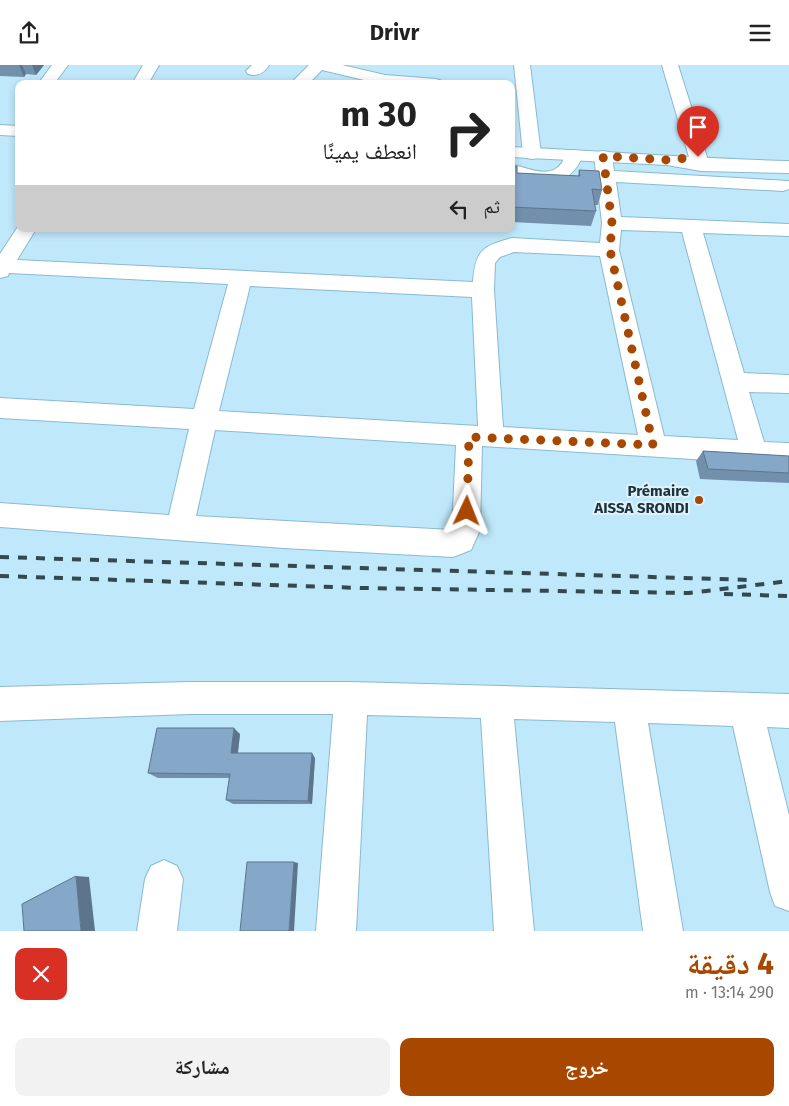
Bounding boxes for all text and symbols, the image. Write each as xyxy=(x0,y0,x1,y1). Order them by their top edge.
icon: share xyxy=(15,19,43,47)
text: Drivr xyxy=(370,19,419,46)
icon: menu xyxy=(746,19,774,47)
text: 30 m xyxy=(340,93,417,135)
icon: right xyxy=(435,100,500,165)
pin xyxy=(677,106,719,157)
icon: arrive xyxy=(684,113,712,141)
text: انعطف يمينًا xyxy=(322,138,417,165)
icon: left xyxy=(445,195,473,223)
text: ثم xyxy=(483,195,500,218)
place label: Prémaire AISSA SRONDI xyxy=(593,482,689,517)
position arrow xyxy=(440,484,492,536)
marker: Prémaire AISSA SRONDI xyxy=(693,494,705,506)
text: 4 دقيقة xyxy=(687,946,774,982)
button: close xyxy=(15,948,67,1000)
text: 290 m · 13:14 xyxy=(685,983,774,1002)
button: مشاركة xyxy=(15,1038,390,1096)
button: خروج xyxy=(400,1038,774,1096)

